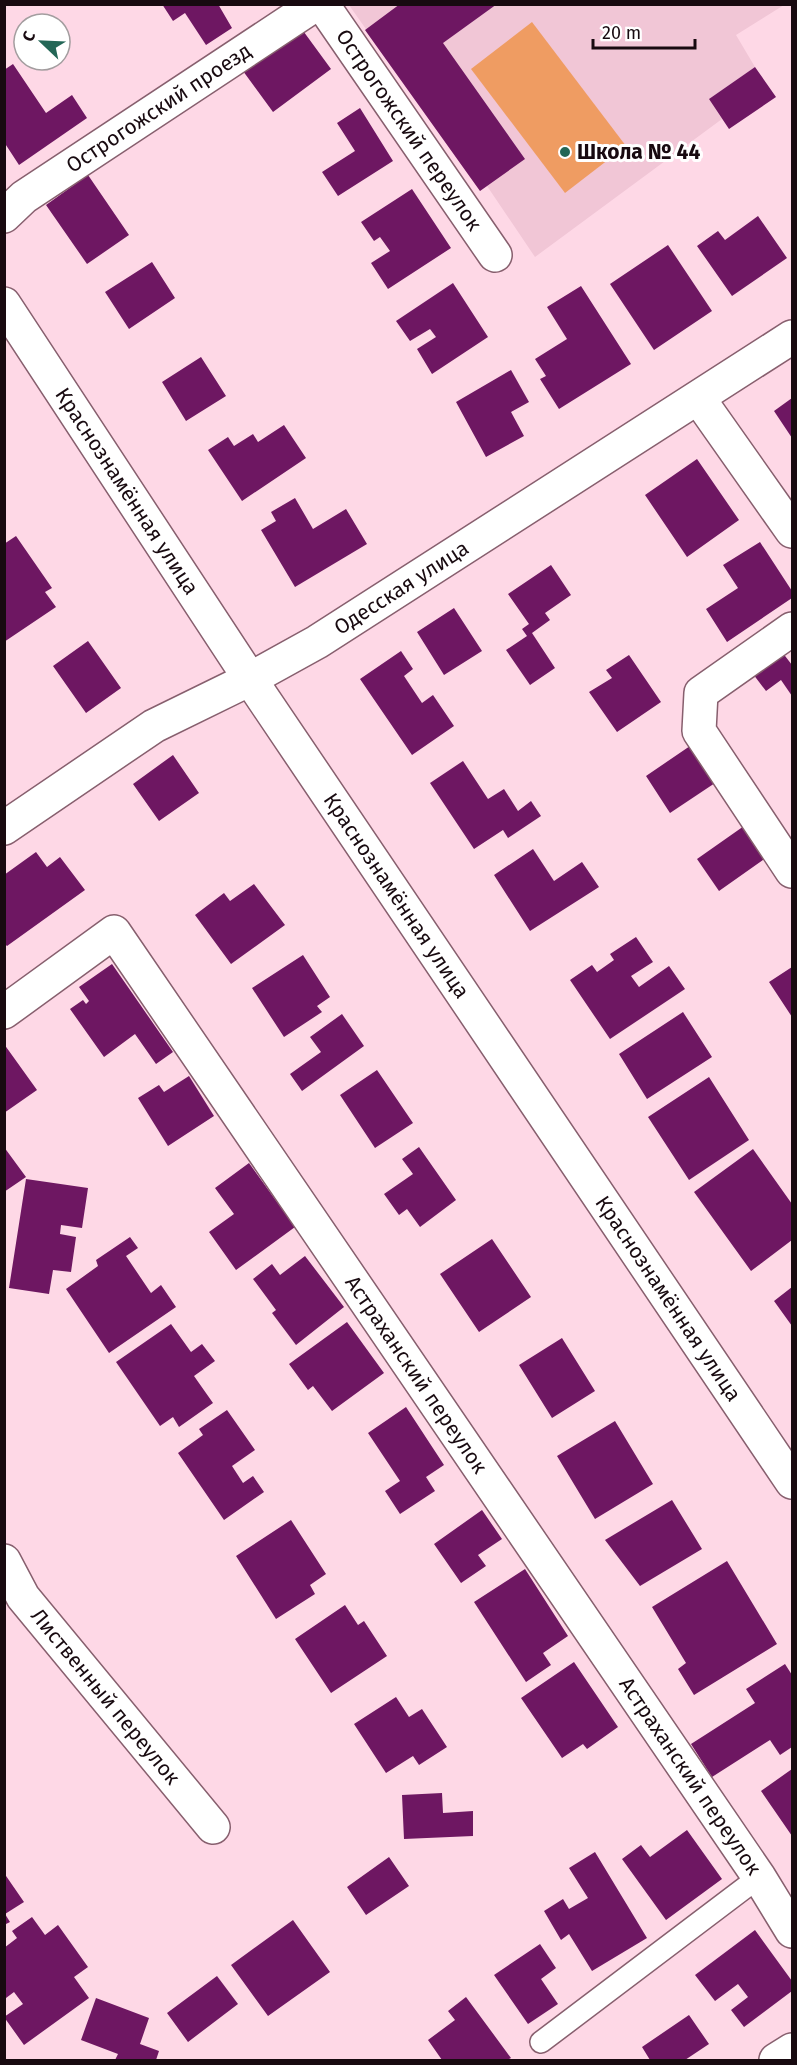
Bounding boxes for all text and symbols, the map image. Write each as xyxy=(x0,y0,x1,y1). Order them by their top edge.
north arrow xyxy=(12,12,72,72)
scale bar xyxy=(593,12,695,50)
text: 20 m xyxy=(602,22,641,44)
street label: Острогожский переулок xyxy=(330,24,487,236)
text: С xyxy=(18,28,40,44)
street label: Острогожский проезд xyxy=(61,38,256,178)
place label: Школа № 44 xyxy=(577,139,700,165)
marker: Школа № 44 xyxy=(558,145,572,159)
street label: Краснознамённая улица xyxy=(50,383,204,600)
street label: Одесская улица xyxy=(329,535,473,641)
street label: Краснознамённая улица xyxy=(318,788,475,1003)
street label: Краснознамённая улица xyxy=(590,1191,747,1406)
street label: Астраханский переулок xyxy=(339,1271,493,1479)
street label: Лиственный переулок xyxy=(25,1603,186,1790)
street label: Астраханский переулок xyxy=(613,1672,767,1880)

